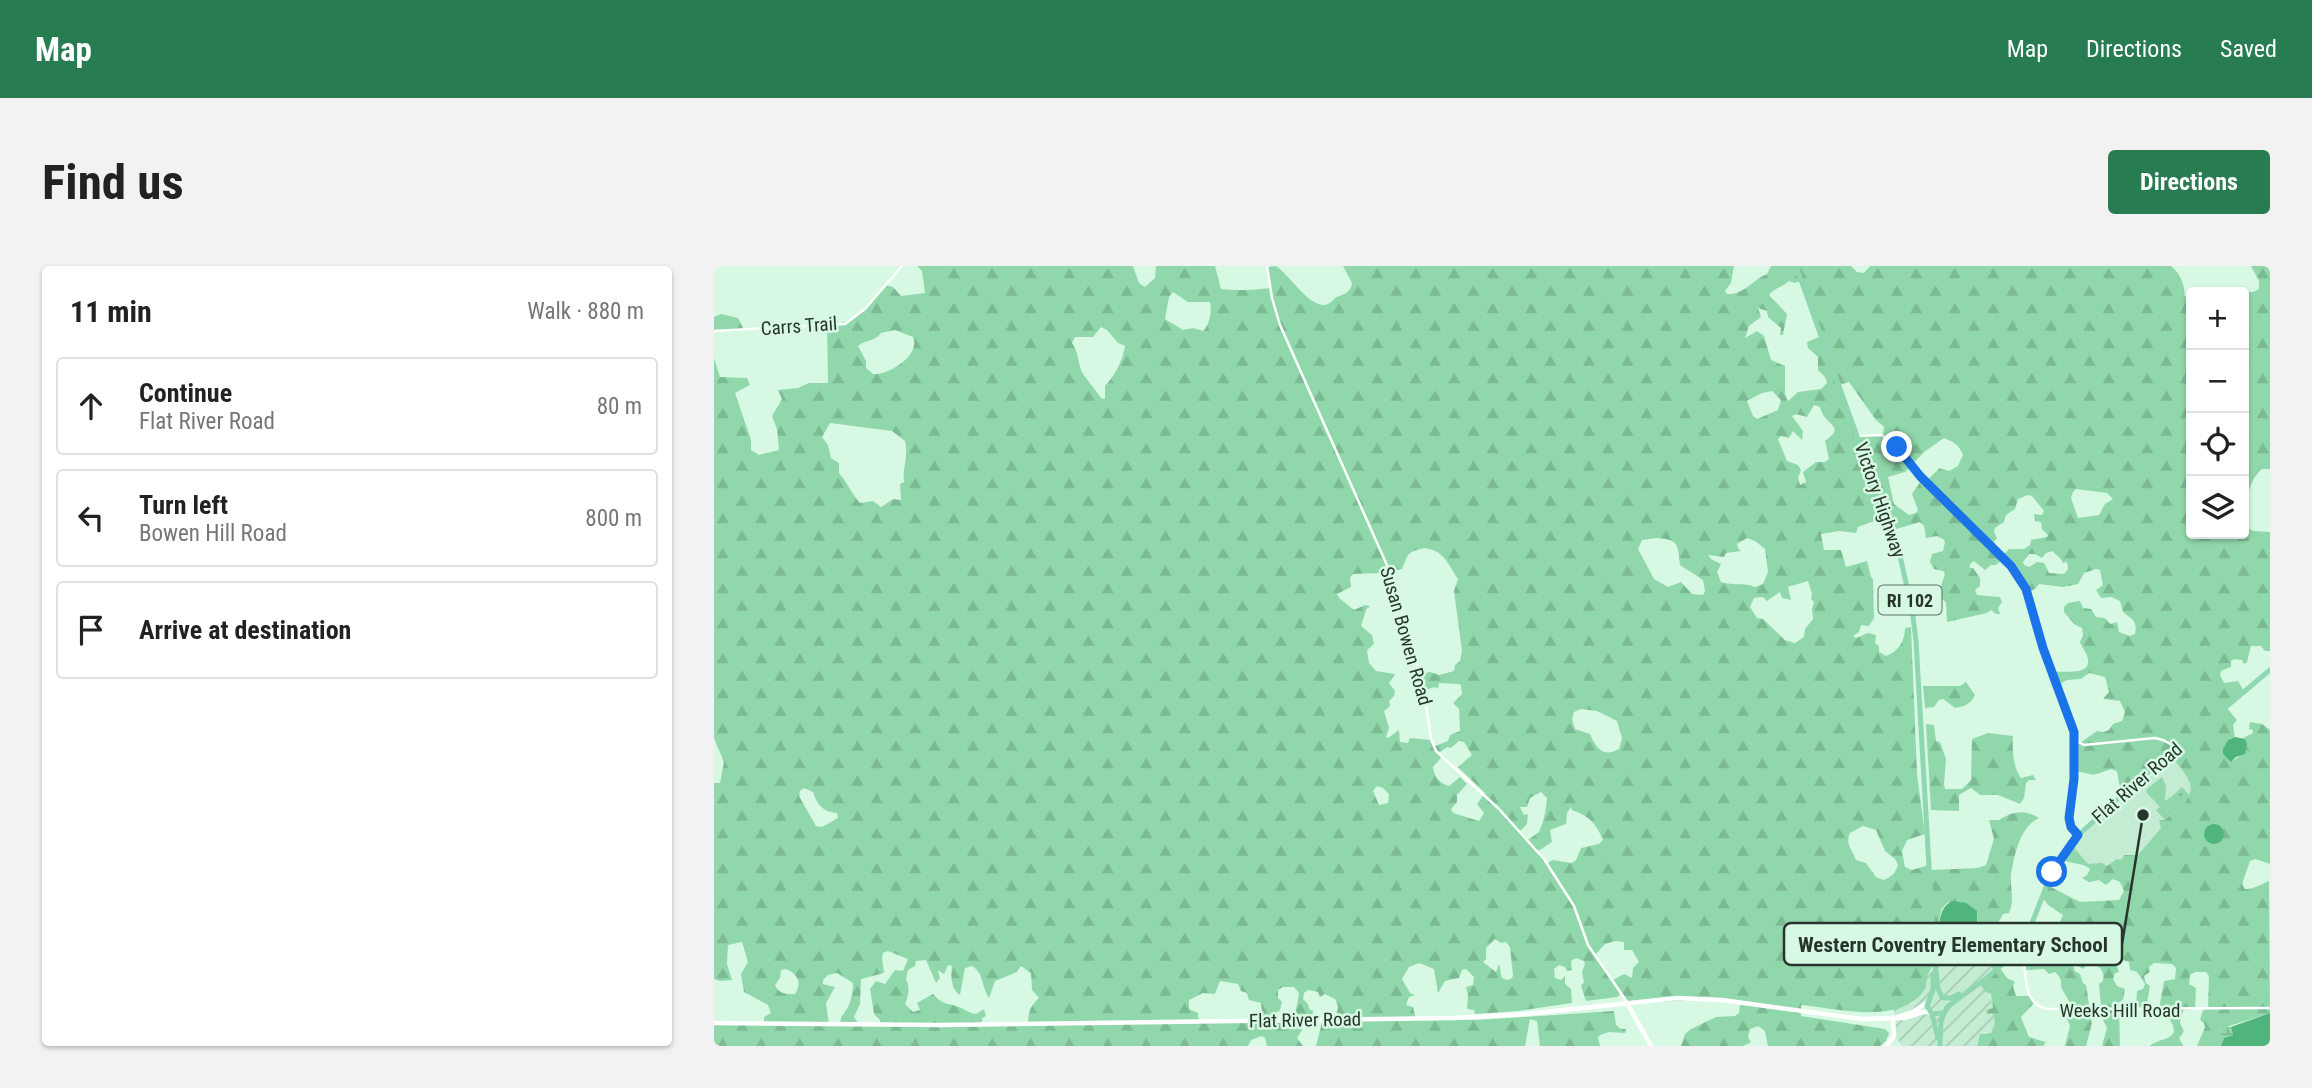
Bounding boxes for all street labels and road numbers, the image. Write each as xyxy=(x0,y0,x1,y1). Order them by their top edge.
street label: Carrs Trail xyxy=(760,312,838,340)
street label: Victory Highway xyxy=(1849,439,1911,561)
street label: Susan Bowen Road xyxy=(1375,564,1437,708)
road number: RI 102 xyxy=(1878,586,1942,614)
street label: Flat River Road xyxy=(2087,737,2187,829)
street label: Weeks Hill Road xyxy=(2060,999,2180,1022)
street label: Flat River Road xyxy=(1249,1008,1361,1032)

